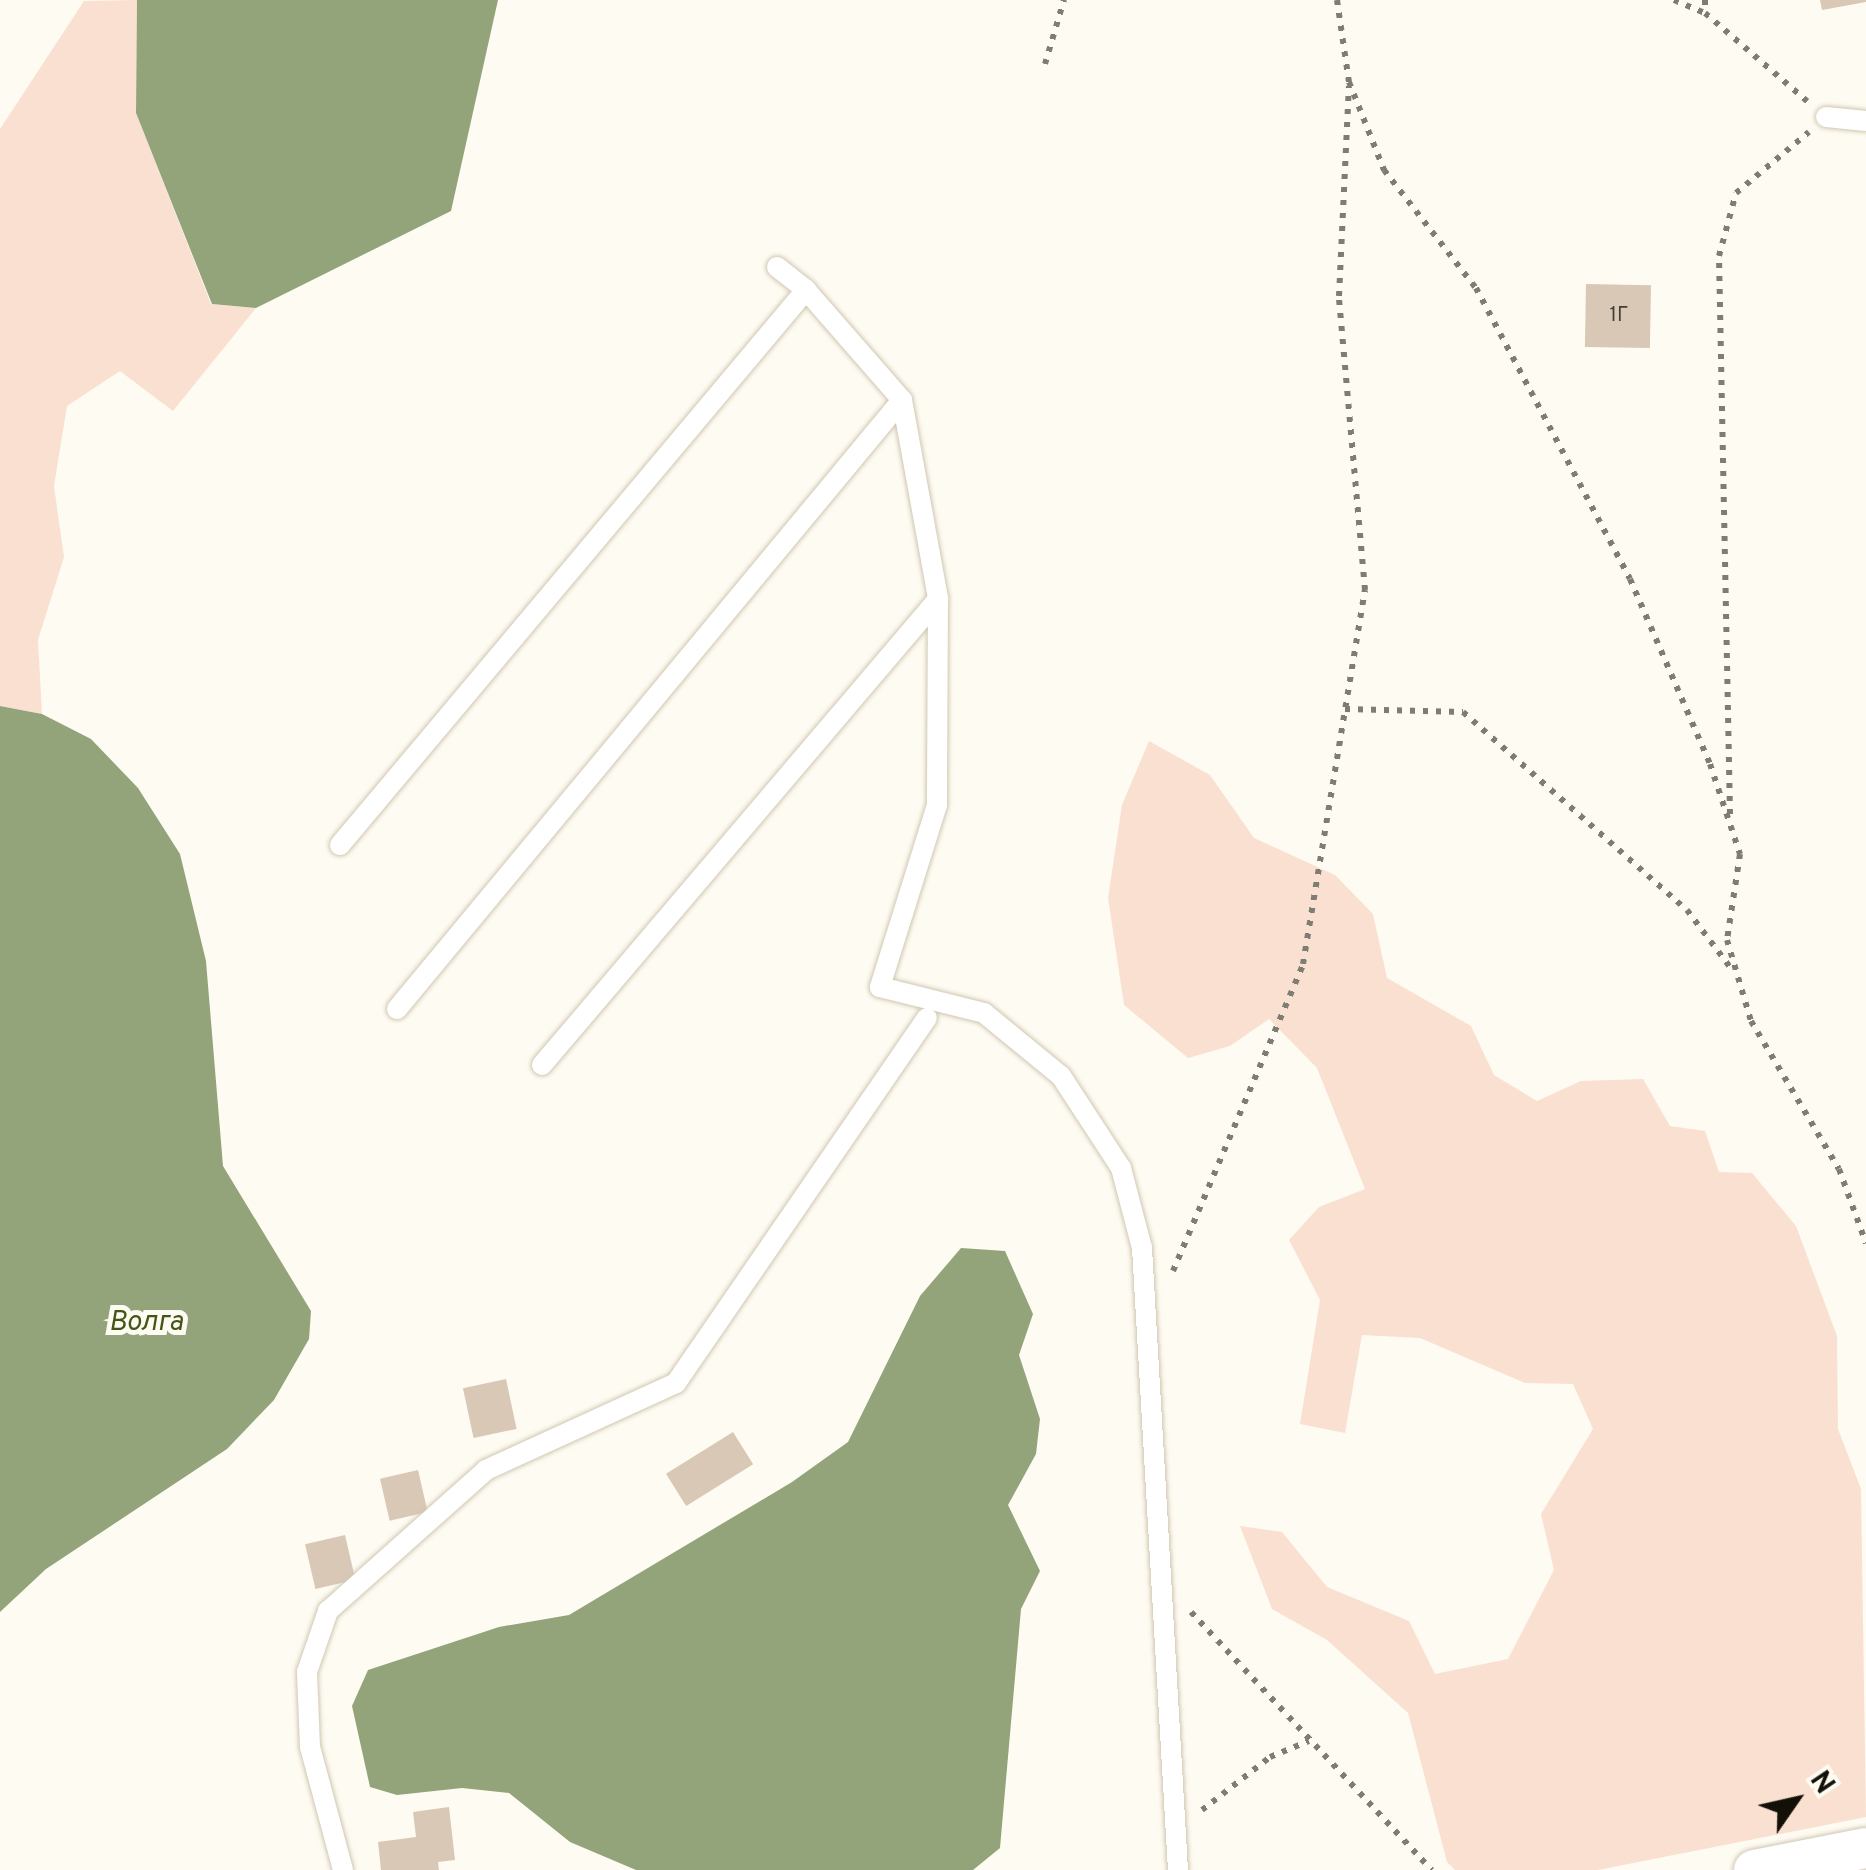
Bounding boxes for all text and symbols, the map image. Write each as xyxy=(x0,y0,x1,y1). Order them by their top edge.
house number: 1Г xyxy=(1610,304,1628,328)
water label: Волга xyxy=(109,1306,183,1340)
north arrow xyxy=(1746,1750,1846,1850)
text: N xyxy=(1800,1765,1841,1802)

